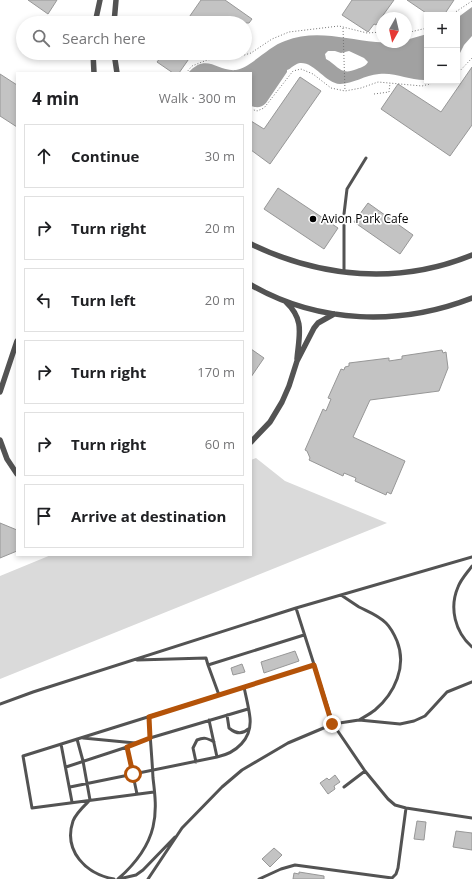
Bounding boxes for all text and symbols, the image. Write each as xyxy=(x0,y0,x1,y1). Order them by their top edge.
north arrow xyxy=(376,12,412,48)
map controls xyxy=(424,12,460,84)
button: + xyxy=(424,12,460,48)
search box xyxy=(16,16,252,60)
icon: search xyxy=(30,27,52,49)
text: Search here xyxy=(62,28,146,48)
button: − xyxy=(424,48,460,84)
text: 4 min xyxy=(32,87,79,110)
text: Walk · 300 m xyxy=(159,89,236,107)
icon: ahead xyxy=(33,145,55,167)
text: Continue xyxy=(71,146,139,166)
text: 30 m xyxy=(205,147,235,165)
place label: Avion Park Cafe xyxy=(321,210,409,227)
marker: Avion Park Cafe xyxy=(308,214,318,224)
icon: right xyxy=(33,217,55,239)
text: Turn right xyxy=(71,218,146,238)
text: 20 m xyxy=(205,219,235,237)
icon: left xyxy=(33,289,55,311)
text: Turn left xyxy=(71,290,136,310)
text: 20 m xyxy=(205,291,235,309)
icon: right xyxy=(33,361,55,383)
text: Turn right xyxy=(71,362,146,382)
text: 170 m xyxy=(197,363,235,381)
icon: right xyxy=(33,433,55,455)
text: Turn right xyxy=(71,434,146,454)
text: 60 m xyxy=(205,435,235,453)
icon: arrive xyxy=(33,505,55,527)
text: Arrive at destination xyxy=(71,506,226,526)
route end xyxy=(323,715,341,733)
route start xyxy=(124,765,142,783)

